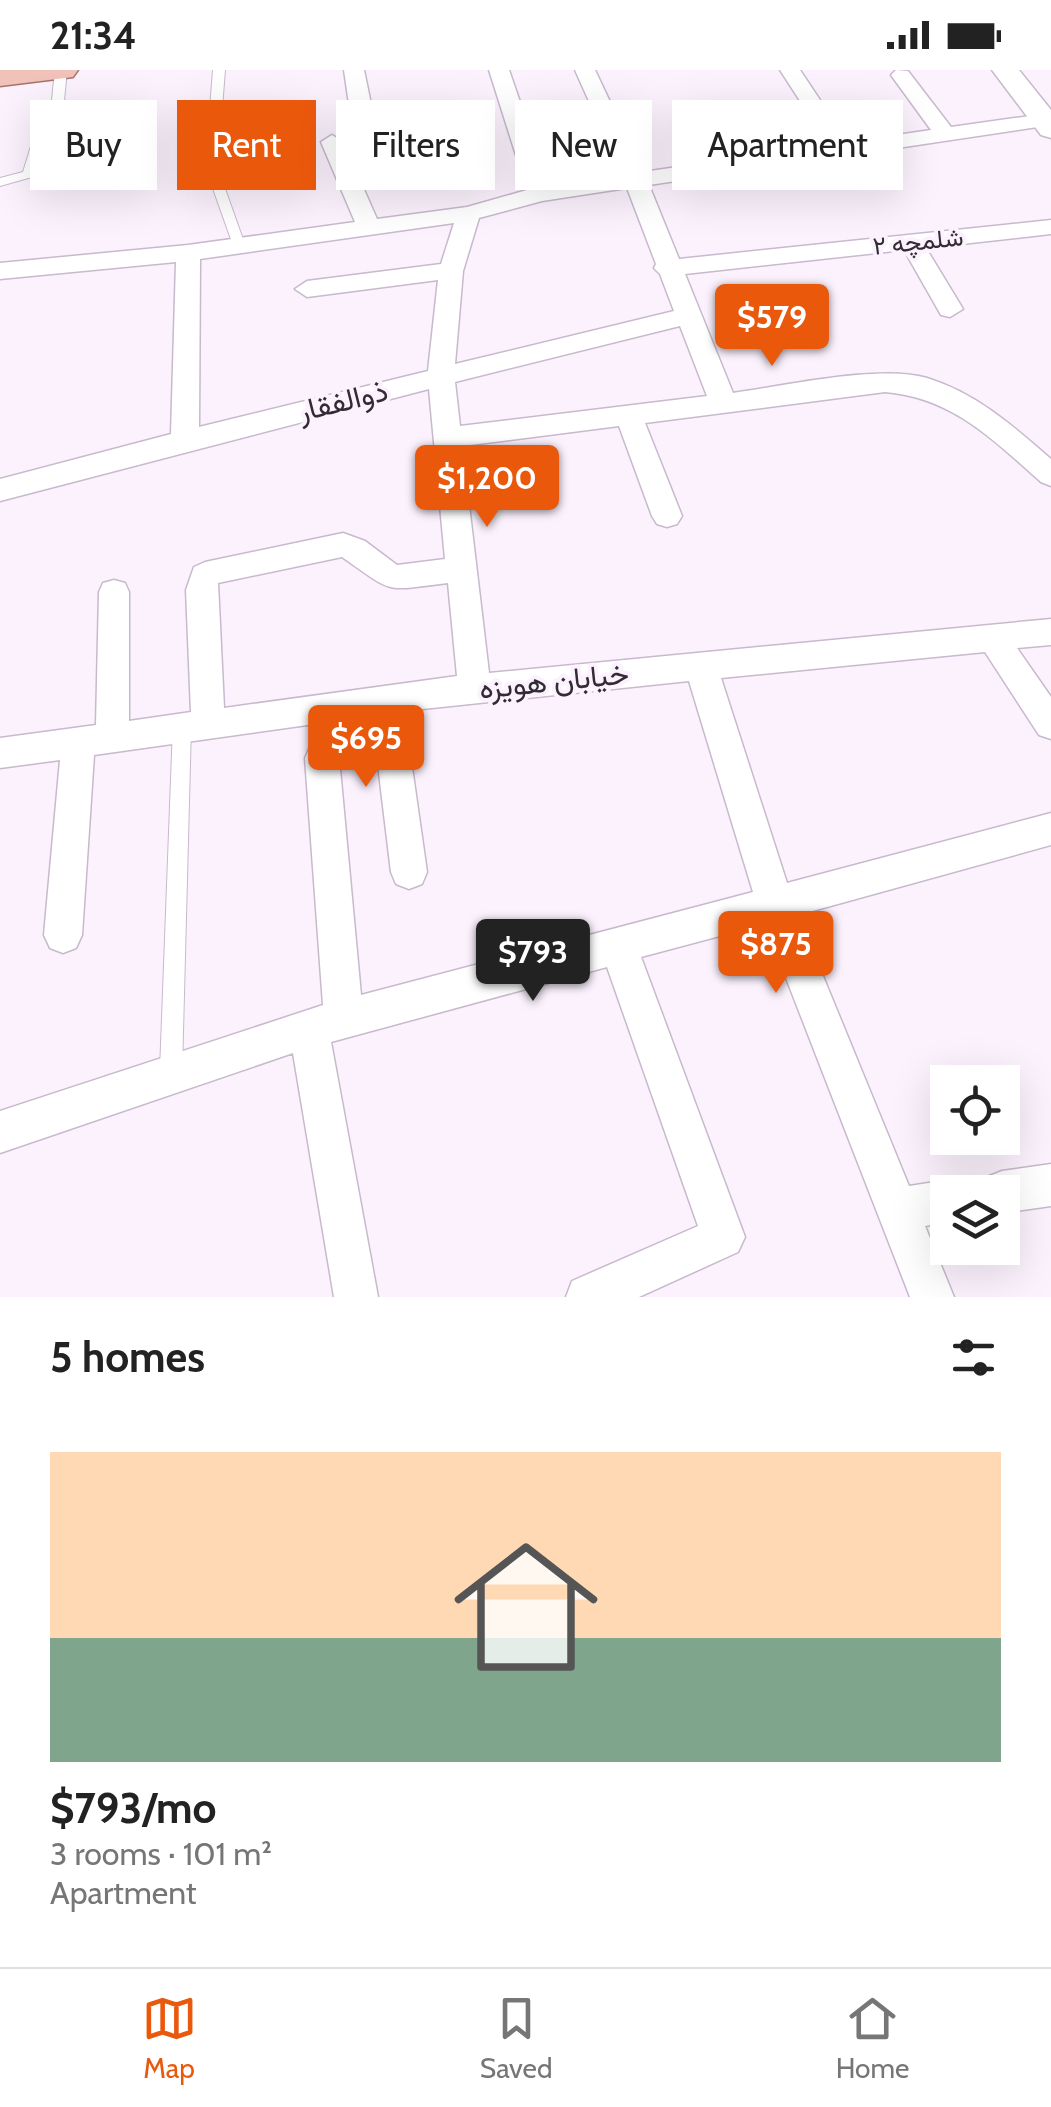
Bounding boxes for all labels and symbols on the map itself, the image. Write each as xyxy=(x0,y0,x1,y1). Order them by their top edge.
street label: شلمچه ۲ xyxy=(871,221,965,263)
pin: $579 xyxy=(713,284,831,369)
street label: ذوالفقار xyxy=(293,372,392,430)
pin: $1,200 xyxy=(406,445,568,530)
street label: خیابان هویزه xyxy=(477,654,631,707)
pin: $695 xyxy=(307,705,425,790)
pin: $875 xyxy=(717,911,835,996)
pin: $793 xyxy=(474,919,592,1004)

